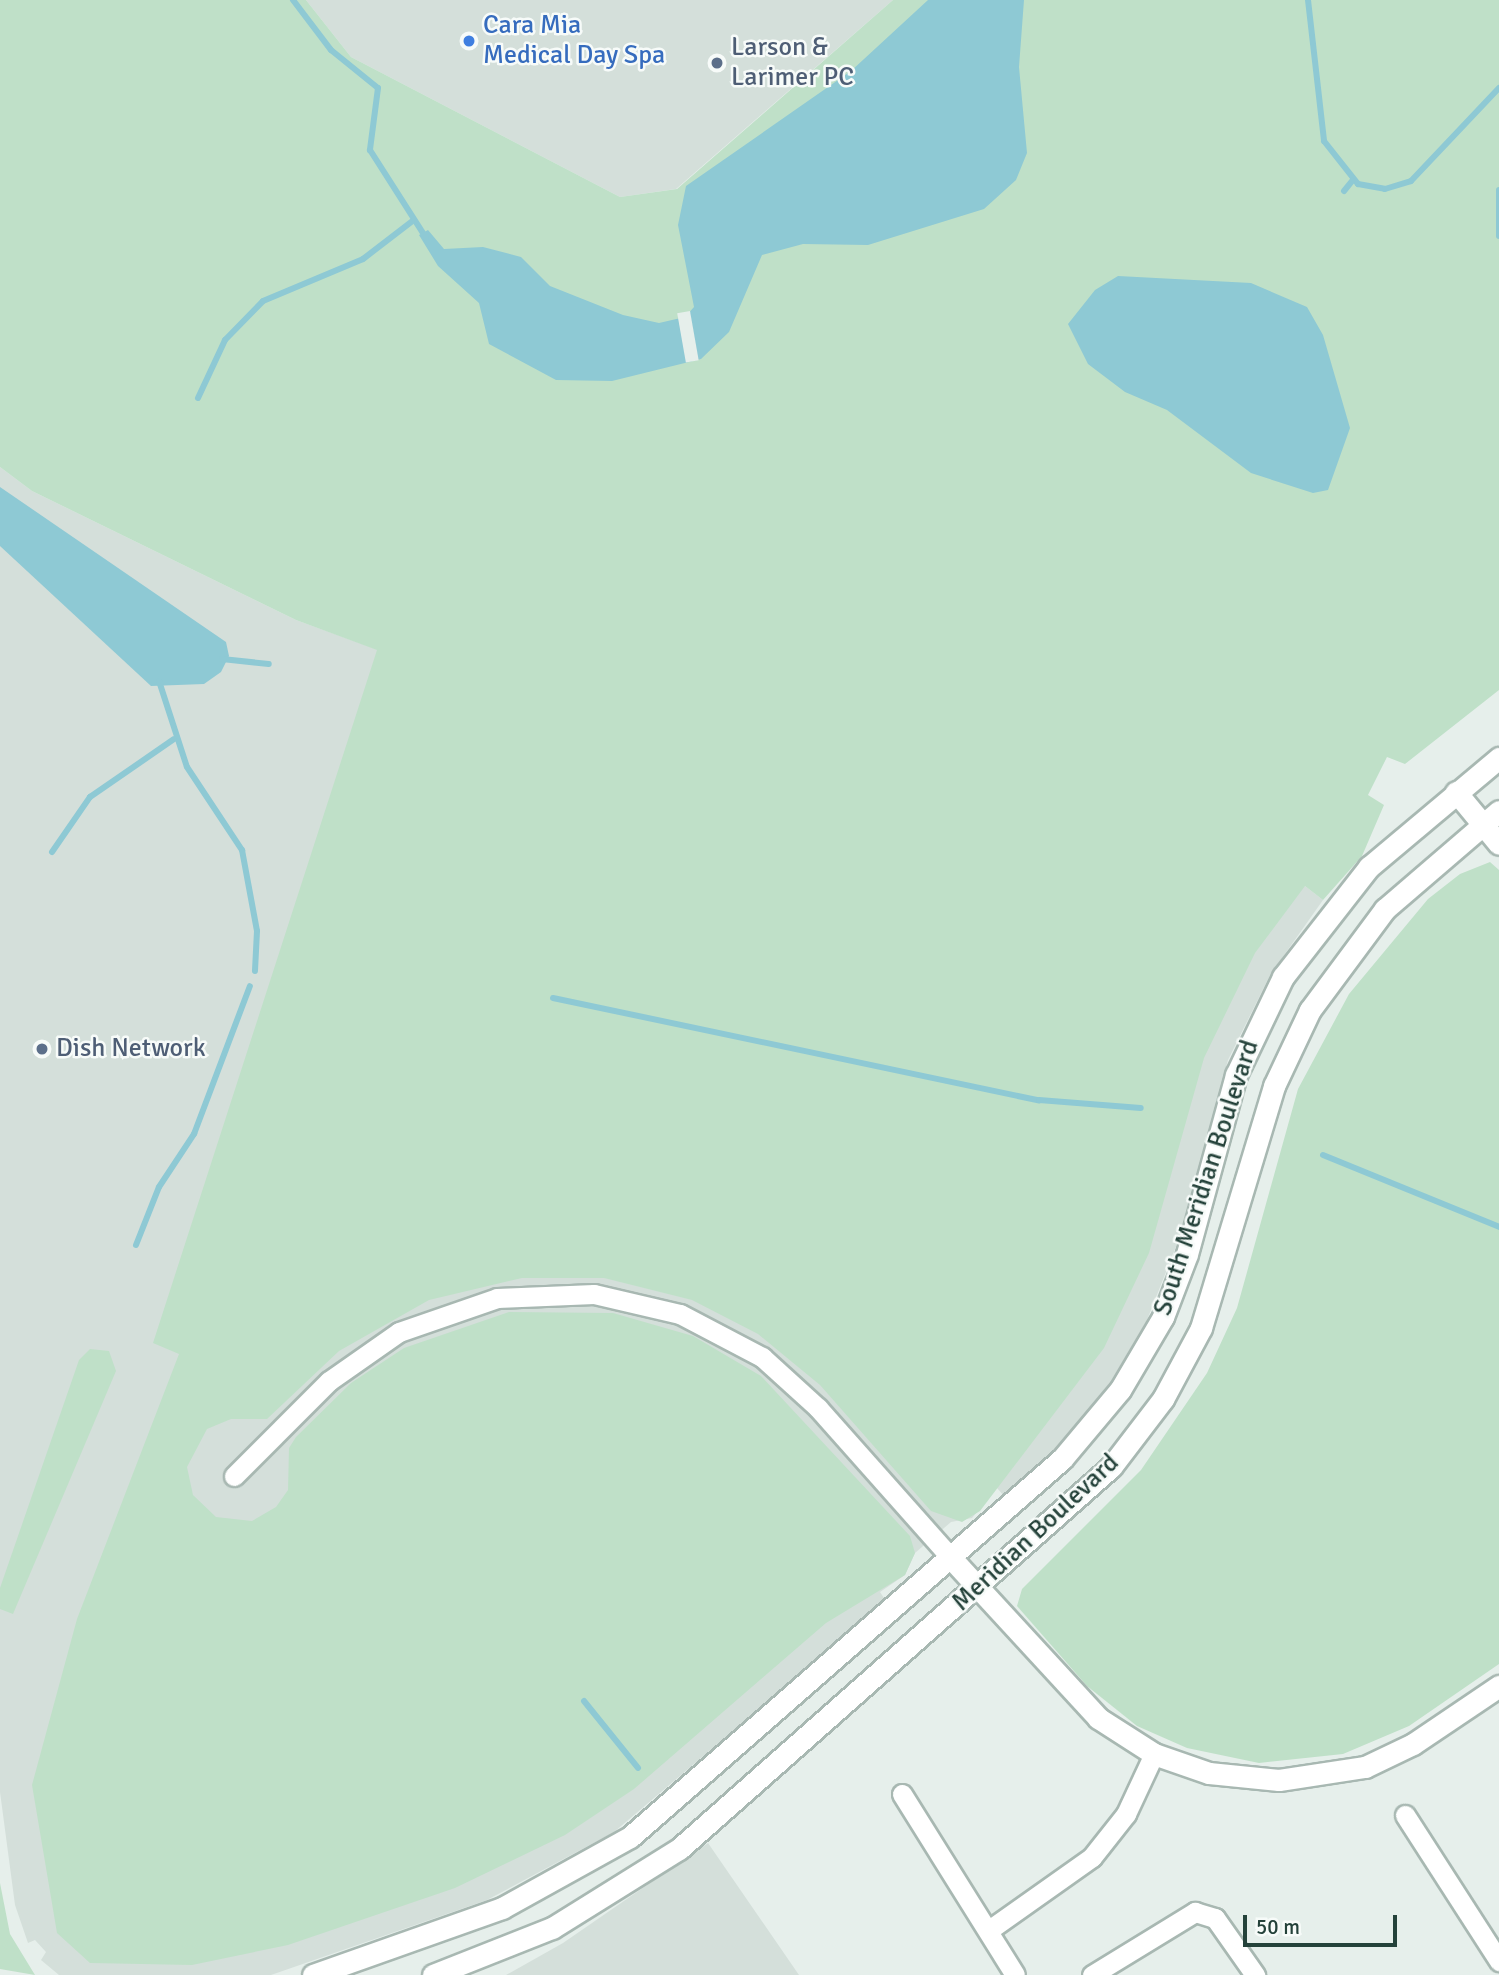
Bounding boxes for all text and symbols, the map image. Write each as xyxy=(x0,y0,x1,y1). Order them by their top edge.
place label: Cara Mia Medical Day Spa xyxy=(483,10,665,72)
place label: Larson & Larimer PC xyxy=(731,32,854,94)
marker: Cara Mia Medical Day Spa xyxy=(461,33,477,49)
marker: Larson & Larimer PC xyxy=(709,55,725,71)
place label: Dish Network xyxy=(56,1033,206,1065)
street label: South Meridian Boulevard xyxy=(1148,1036,1266,1320)
marker: Dish Network xyxy=(34,1041,50,1057)
street label: Meridian Boulevard xyxy=(946,1448,1126,1618)
scale bar xyxy=(1247,1902,1401,1946)
text: 50 m xyxy=(1256,1914,1300,1940)

